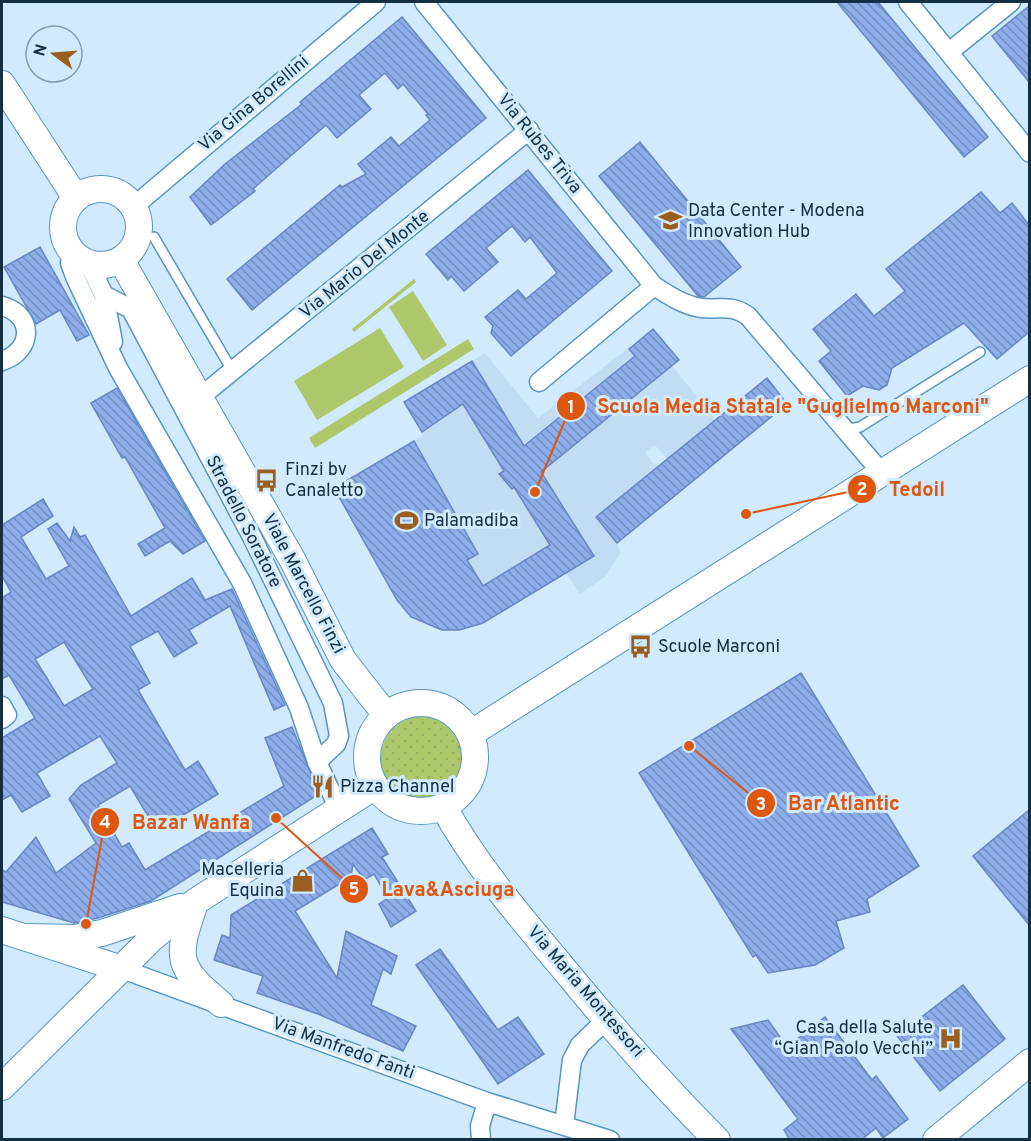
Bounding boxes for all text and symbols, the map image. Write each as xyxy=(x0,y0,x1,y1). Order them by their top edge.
north arrow xyxy=(24,24,84,84)
text: N xyxy=(30,42,53,59)
street label: Via Gina Borellini xyxy=(194,51,314,157)
street label: Via Rubes Triva xyxy=(492,89,586,199)
place label: Data Center - Modena Innovation Hub xyxy=(688,200,865,244)
street label: Via Mario Del Monte xyxy=(295,205,435,325)
school or university icon: Data Center - Modena Innovation Hub xyxy=(657,208,683,234)
callout: Scuola Media Statale "Guglielmo Marconi" xyxy=(556,387,1001,425)
text: Scuola Media Statale "Guglielmo Marconi" xyxy=(597,395,989,421)
text: 1 xyxy=(567,397,575,420)
street label: Stradello Soratore xyxy=(200,452,286,592)
place label: Finzi bv Canaletto xyxy=(285,459,363,503)
bus stop icon: Finzi bv Canaletto xyxy=(254,467,280,493)
callout: Tedoil xyxy=(847,470,957,508)
text: Tedoil xyxy=(889,478,945,504)
text: 2 xyxy=(856,479,868,502)
sports icon: Palamadiba xyxy=(393,508,419,534)
street label: Viale Marcello Finzi xyxy=(256,510,350,658)
place label: Palamadiba xyxy=(424,510,518,533)
bus stop icon: Scuole Marconi xyxy=(627,634,653,660)
place label: Scuole Marconi xyxy=(658,636,780,659)
restaurant icon: Pizza Channel xyxy=(309,774,335,800)
place label: Pizza Channel xyxy=(340,776,455,799)
callout: Bar Atlantic xyxy=(746,784,912,822)
text: Bar Atlantic xyxy=(788,792,900,818)
text: 3 xyxy=(756,794,766,817)
callout: Bazar Wanfa xyxy=(90,803,262,841)
text: Bazar Wanfa xyxy=(132,811,250,837)
text: 4 xyxy=(99,812,111,835)
place label: Macelleria Equina xyxy=(201,859,284,903)
shop icon: Macelleria Equina xyxy=(289,867,315,893)
callout: Lava&Asciuga xyxy=(339,870,526,908)
text: Lava&Asciuga xyxy=(381,878,515,904)
text: 5 xyxy=(349,879,360,902)
street label: Via Maria Montessori xyxy=(521,921,649,1063)
street label: Via Manfredo Fanti xyxy=(269,1013,417,1085)
place label: Casa della Salute “Gian Paolo Vecchi” xyxy=(774,1017,933,1061)
hospital icon: Casa della Salute “Gian Paolo Vecchi” xyxy=(938,1025,964,1051)

